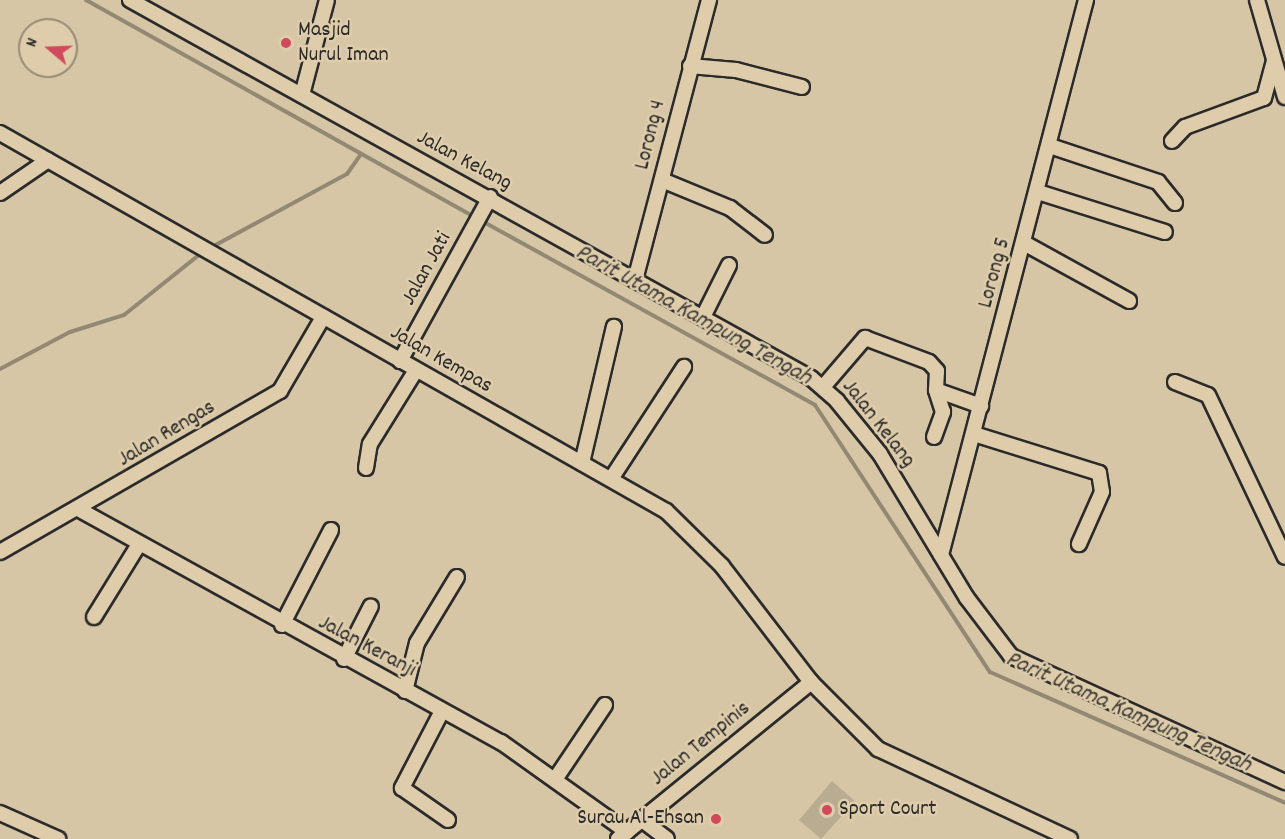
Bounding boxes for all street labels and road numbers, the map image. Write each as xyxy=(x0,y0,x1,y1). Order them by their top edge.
street label: Lorong 4 xyxy=(630,98,672,172)
street label: Jalan Kelang xyxy=(412,125,516,197)
street label: Jalan Jati xyxy=(396,228,458,310)
street label: Lorong 5 xyxy=(973,235,1017,311)
street label: Jalan Kempas xyxy=(385,320,497,400)
street label: Jalan Kelang xyxy=(835,375,921,473)
street label: Jalan Rengas xyxy=(114,395,220,473)
street label: Jalan Keranji xyxy=(313,610,421,684)
street label: Jalan Tempinis xyxy=(646,696,756,792)

